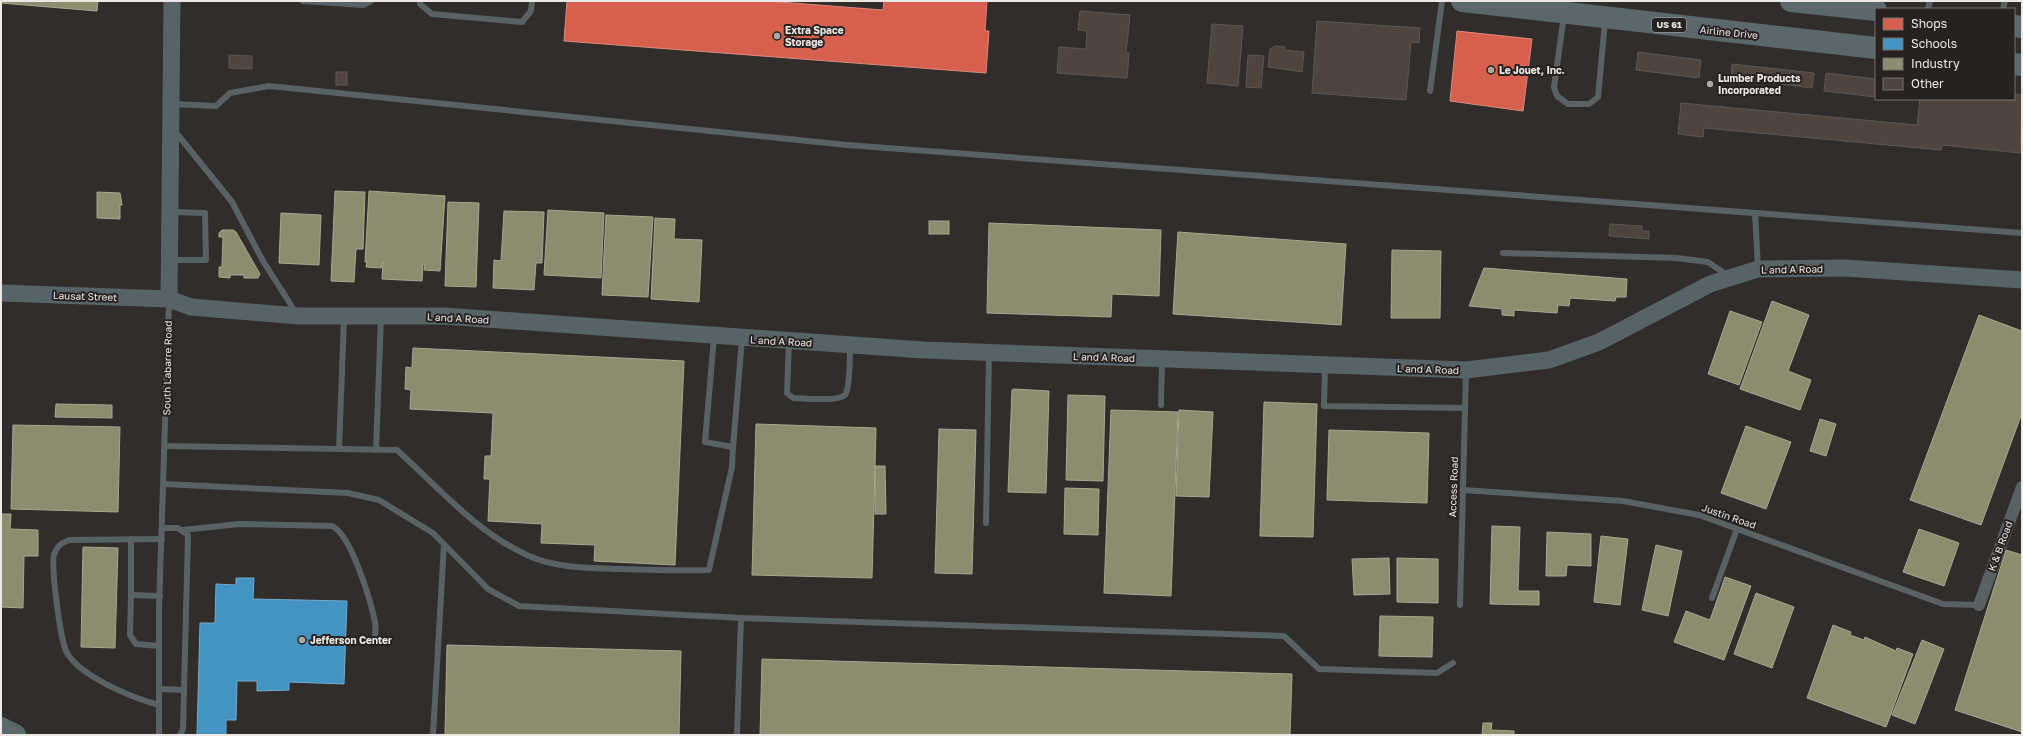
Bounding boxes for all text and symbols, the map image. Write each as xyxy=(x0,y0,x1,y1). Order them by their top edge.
legend xyxy=(1875,8,2015,100)
text: Shops xyxy=(1911,16,1947,31)
road number: US 61 xyxy=(1652,18,1686,32)
street label: Airline Drive xyxy=(1699,23,1759,41)
place label: Extra Space Storage xyxy=(785,24,844,48)
marker: Extra Space Storage xyxy=(772,31,782,41)
text: Schools xyxy=(1911,36,1957,51)
text: Industry xyxy=(1911,56,1960,71)
place label: Le Jouet, Inc. xyxy=(1499,64,1565,76)
marker: Le Jouet, Inc. xyxy=(1486,65,1496,75)
place label: Lumber Products Incorporated xyxy=(1718,72,1801,96)
text: Other xyxy=(1911,76,1944,91)
marker: Lumber Products Incorporated xyxy=(1705,79,1715,89)
street label: L and A Road xyxy=(1761,262,1823,276)
street label: Lausat Street xyxy=(53,289,117,303)
street label: L and A Road xyxy=(427,310,489,326)
street label: South Labarre Road xyxy=(160,320,174,416)
street label: L and A Road xyxy=(750,333,812,349)
street label: L and A Road xyxy=(1073,350,1135,364)
street label: L and A Road xyxy=(1397,362,1459,376)
street label: Access Road xyxy=(1446,456,1460,518)
street label: Justin Road xyxy=(1700,501,1758,531)
street label: K & B Road xyxy=(1985,519,2015,573)
place label: Jefferson Center xyxy=(310,634,392,646)
marker: Jefferson Center xyxy=(297,635,307,645)

